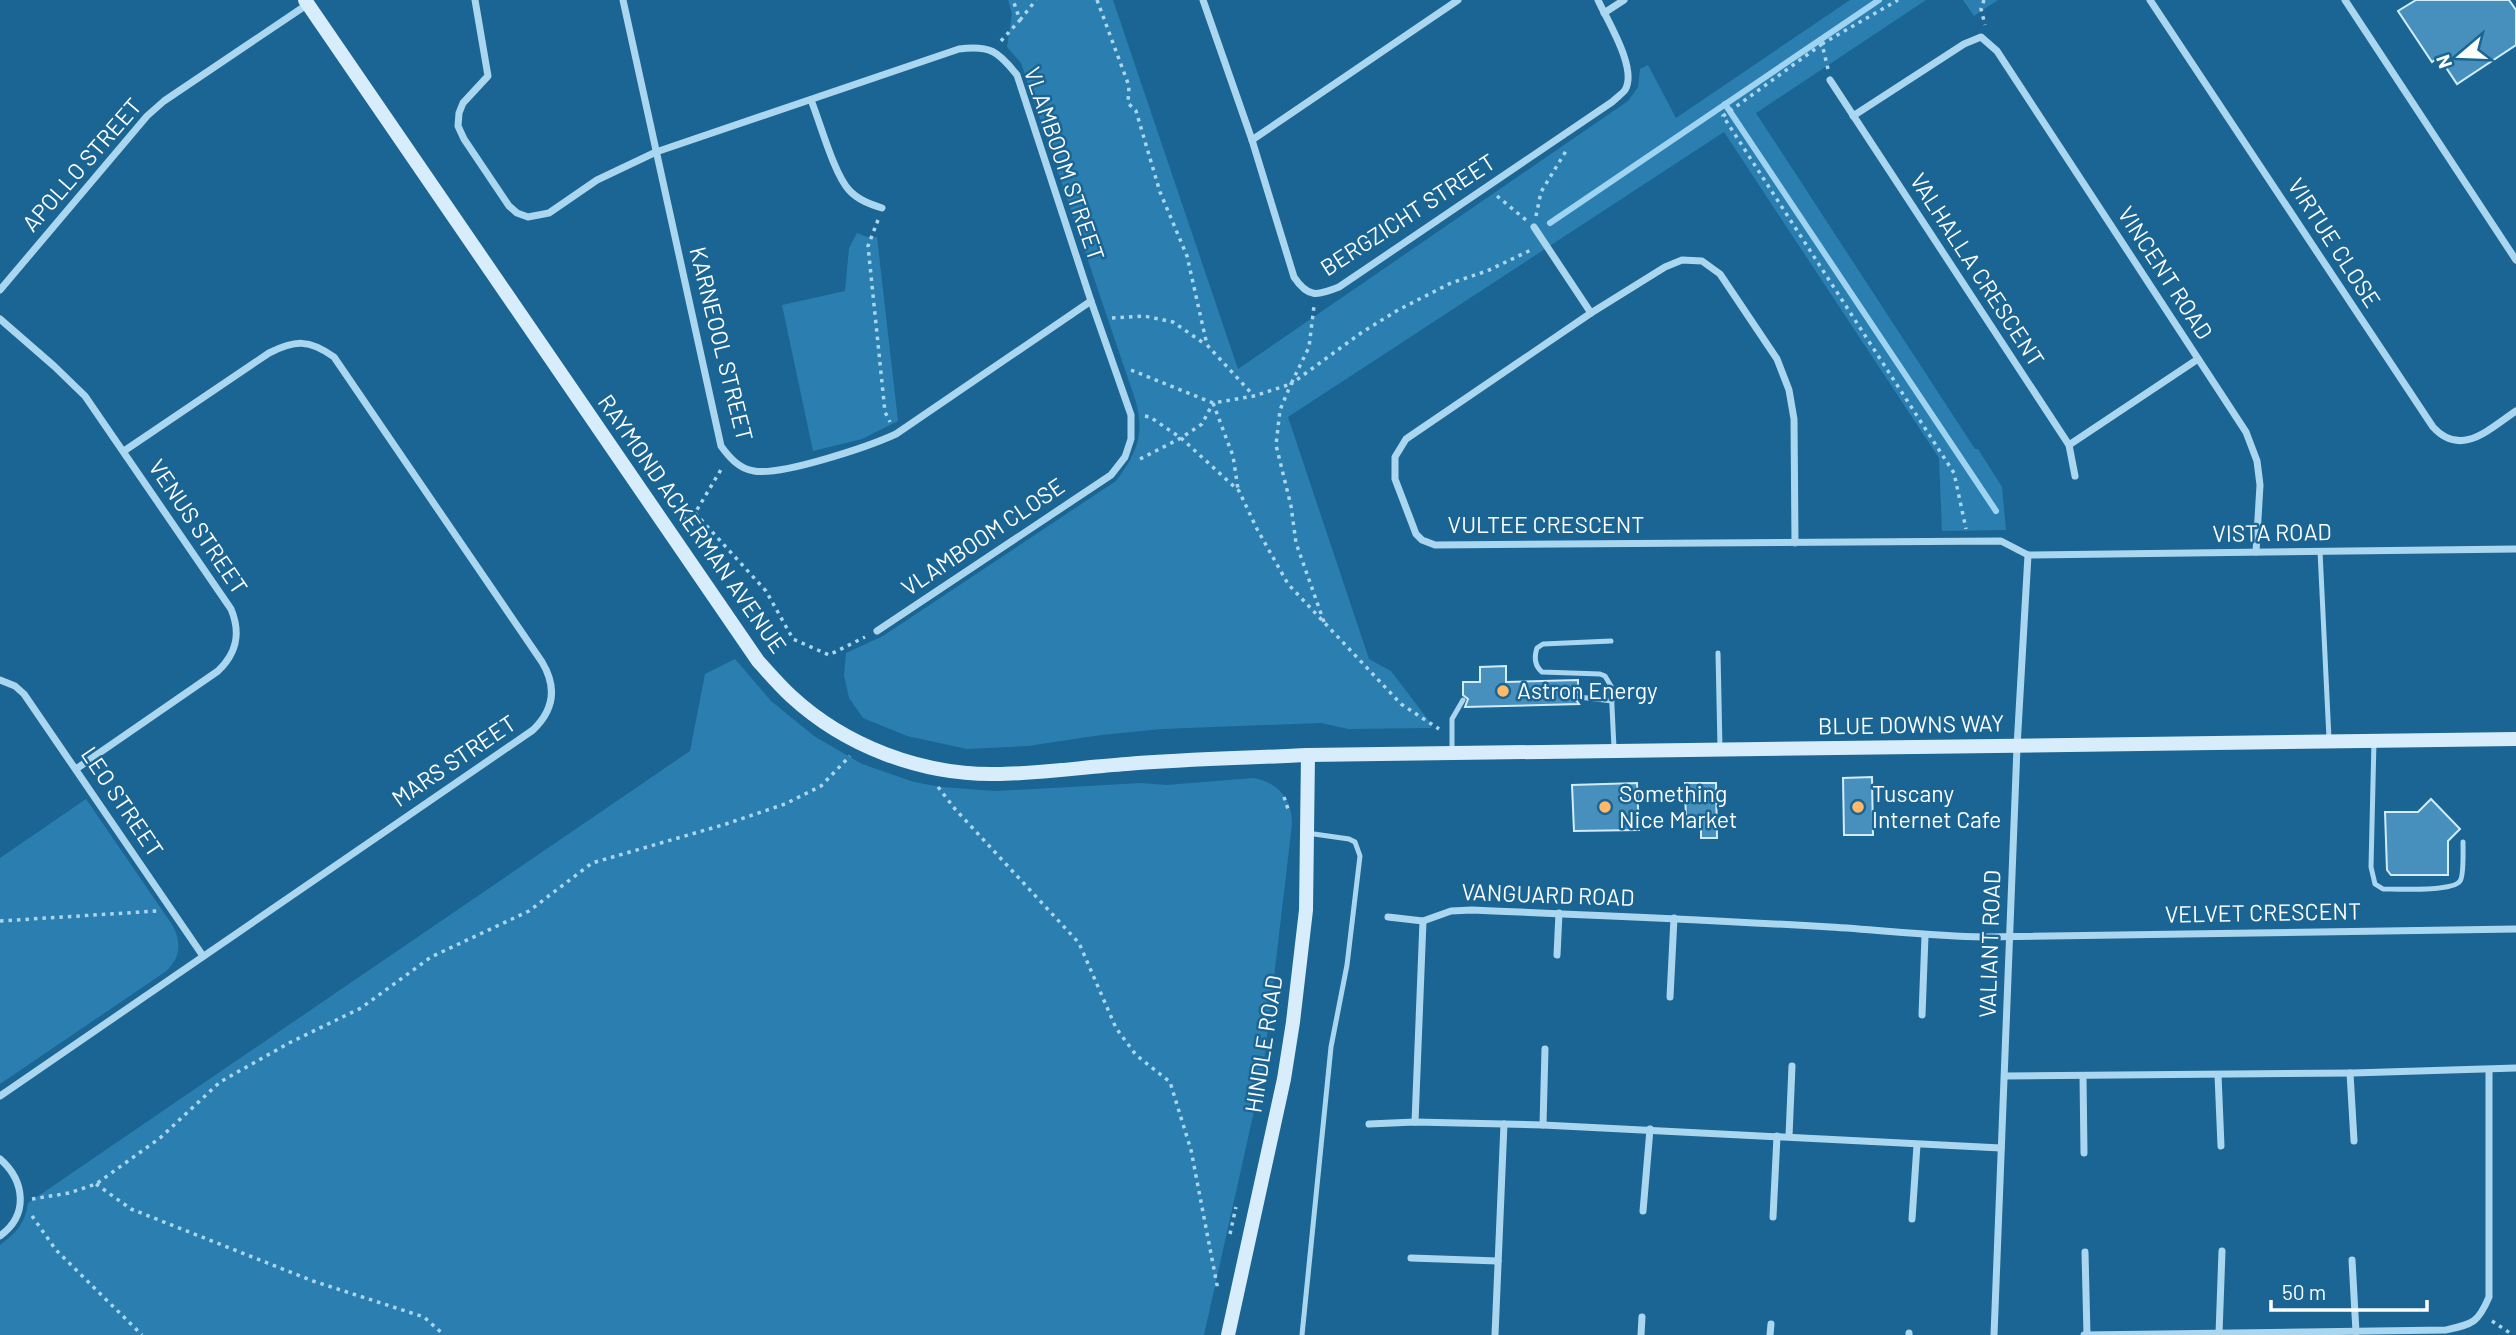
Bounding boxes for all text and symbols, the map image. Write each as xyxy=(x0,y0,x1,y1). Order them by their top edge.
north arrow xyxy=(2425,21,2495,91)
text: N xyxy=(2431,52,2456,71)
street label: VLAMBOOM STREET xyxy=(1019,63,1111,264)
street label: APOLLO STREET xyxy=(16,92,147,237)
street label: BERGZICHT STREET xyxy=(1315,147,1500,281)
street label: VALHALLA CRESCENT xyxy=(1905,167,2051,371)
street label: VIRTUE CLOSE xyxy=(2283,172,2387,312)
street label: VINCENT ROAD xyxy=(2113,201,2219,344)
street label: KARNEOOL STREET xyxy=(684,244,760,444)
street label: RAYMOND ACKERMAN AVENUE xyxy=(593,389,793,658)
street label: VENUS STREET xyxy=(143,454,254,599)
street label: VLAMBOOM CLOSE xyxy=(896,471,1069,601)
street label: VULTEE CRESCENT xyxy=(1448,510,1644,538)
street label: VISTA ROAD xyxy=(2212,517,2332,547)
place label: Astron Energy xyxy=(1517,676,1658,704)
marker: Astron Energy xyxy=(1495,683,1511,699)
street label: MARS STREET xyxy=(386,708,521,812)
street label: BLUE DOWNS WAY xyxy=(1818,708,2004,740)
street label: LEO STREET xyxy=(76,741,170,862)
place label: Something Nice Market xyxy=(1619,779,1737,833)
place label: Tuscany Internet Cafe xyxy=(1872,779,2001,833)
marker: Something Nice Market xyxy=(1597,799,1613,815)
marker: Tuscany Internet Cafe xyxy=(1850,799,1866,815)
street label: VALIANT ROAD xyxy=(1972,869,2006,1018)
street label: VANGUARD ROAD xyxy=(1461,877,1635,911)
street label: VELVET CRESCENT xyxy=(2165,896,2361,928)
street label: HINDLE ROAD xyxy=(1238,973,1288,1114)
scale bar xyxy=(2271,1268,2427,1312)
text: 50 m xyxy=(2282,1279,2326,1304)

